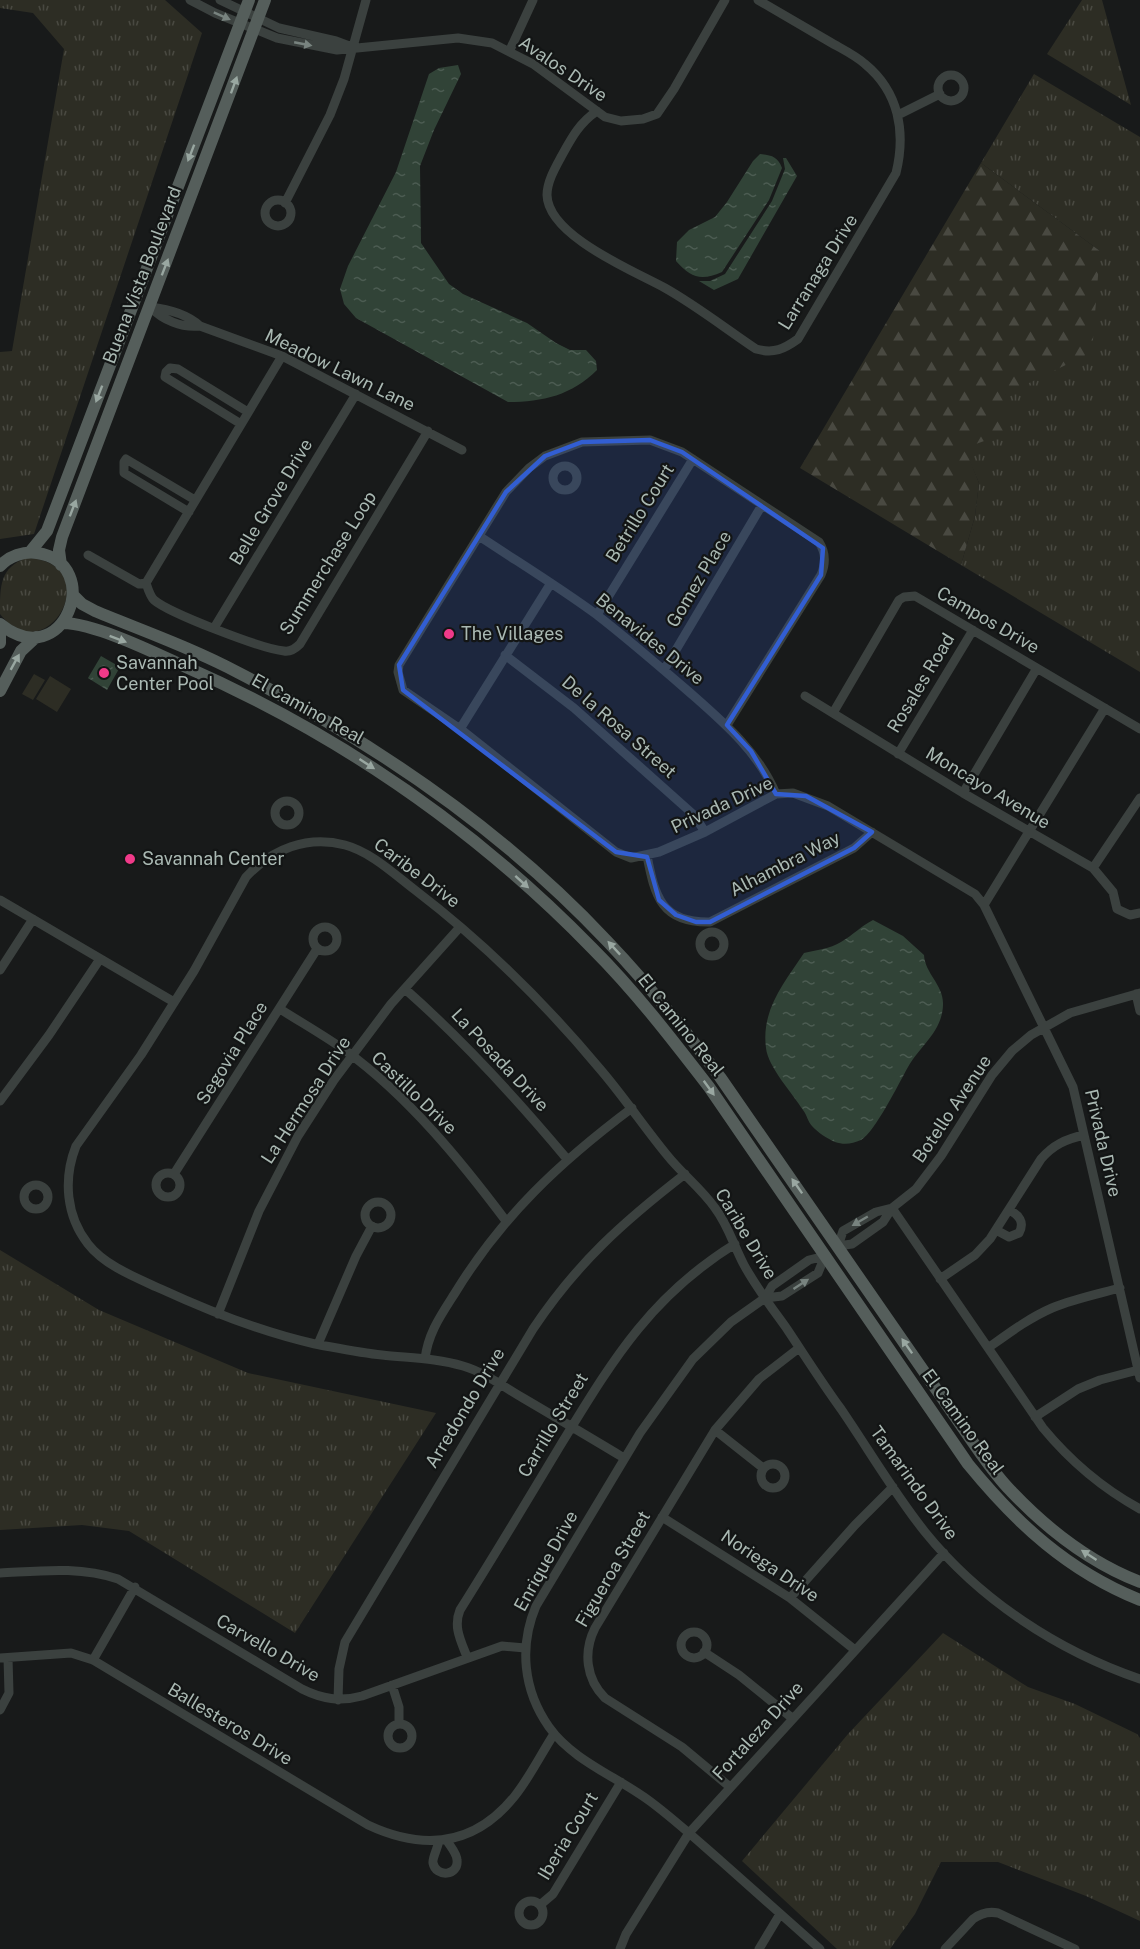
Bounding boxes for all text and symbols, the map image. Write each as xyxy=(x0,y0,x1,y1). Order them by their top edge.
one-way arrow xyxy=(213,11,230,20)
street label: Avalos Drive xyxy=(515,31,611,106)
one-way arrow xyxy=(294,40,313,49)
one-way arrow xyxy=(229,76,239,94)
one-way arrow xyxy=(186,144,196,162)
street label: Buena Vista Boulevard xyxy=(98,183,185,366)
street label: Larranaga Drive xyxy=(774,210,862,333)
one-way arrow xyxy=(160,258,170,276)
street label: Meadow Lawn Lane xyxy=(262,324,419,415)
one-way arrow xyxy=(94,385,104,403)
street label: Belle Grove Drive xyxy=(225,435,317,569)
street label: Betrillo Court xyxy=(601,460,678,566)
street label: Summerchase Loop xyxy=(275,487,380,638)
one-way arrow xyxy=(68,499,78,517)
street label: Gomez Place xyxy=(662,527,736,631)
street label: Campos Drive xyxy=(933,582,1043,657)
street label: Benavides Drive xyxy=(592,589,709,689)
place label: The Villages xyxy=(461,623,563,644)
marker: The Villages xyxy=(442,627,456,641)
street label: Rosales Road xyxy=(883,629,958,736)
one-way arrow xyxy=(110,634,128,644)
place label: Savannah Center Pool xyxy=(116,652,214,694)
one-way arrow xyxy=(10,653,20,670)
marker: Savannah Center Pool xyxy=(97,666,111,680)
street label: El Camino Real xyxy=(248,669,368,748)
street label: De la Rosa Street xyxy=(558,671,681,782)
street label: Moncayo Avenue xyxy=(922,742,1054,833)
one-way arrow xyxy=(359,758,375,769)
street label: Privada Drive xyxy=(668,772,776,837)
street label: Alhambra Way xyxy=(726,827,844,900)
street label: Caribe Drive xyxy=(370,833,464,912)
place label: Savannah Center xyxy=(142,848,284,869)
marker: Savannah Center xyxy=(123,852,137,866)
one-way arrow xyxy=(514,875,529,888)
one-way arrow xyxy=(608,941,621,956)
street label: El Camino Real xyxy=(634,969,729,1080)
street label: Segovia Place xyxy=(191,997,272,1108)
street label: La Posada Drive xyxy=(447,1004,553,1115)
street label: La Hermosa Drive xyxy=(257,1032,355,1167)
street label: Castillo Drive xyxy=(367,1047,461,1139)
street label: Botello Avenue xyxy=(908,1051,995,1167)
one-way arrow xyxy=(703,1080,714,1096)
street label: Privada Drive xyxy=(1081,1087,1126,1199)
one-way arrow xyxy=(791,1178,803,1194)
street label: Caribe Drive xyxy=(711,1185,782,1283)
one-way arrow xyxy=(851,1216,868,1226)
one-way arrow xyxy=(793,1279,809,1290)
one-way arrow xyxy=(901,1339,913,1355)
street label: Arredondo Drive xyxy=(420,1344,509,1472)
street label: El Camino Real xyxy=(918,1365,1009,1479)
street label: Carrillo Street xyxy=(513,1369,592,1481)
street label: Tamarindo Drive xyxy=(866,1422,963,1544)
street label: Enrique Drive xyxy=(509,1507,582,1615)
street label: Figueroa Street xyxy=(571,1507,654,1631)
street label: Noriega Drive xyxy=(717,1525,823,1606)
one-way arrow xyxy=(1080,1549,1097,1560)
street label: Carvello Drive xyxy=(213,1609,324,1686)
street label: Fortaleza Drive xyxy=(708,1677,807,1784)
street label: Ballesteros Drive xyxy=(164,1678,296,1769)
street label: Iberia Court xyxy=(533,1788,602,1883)

